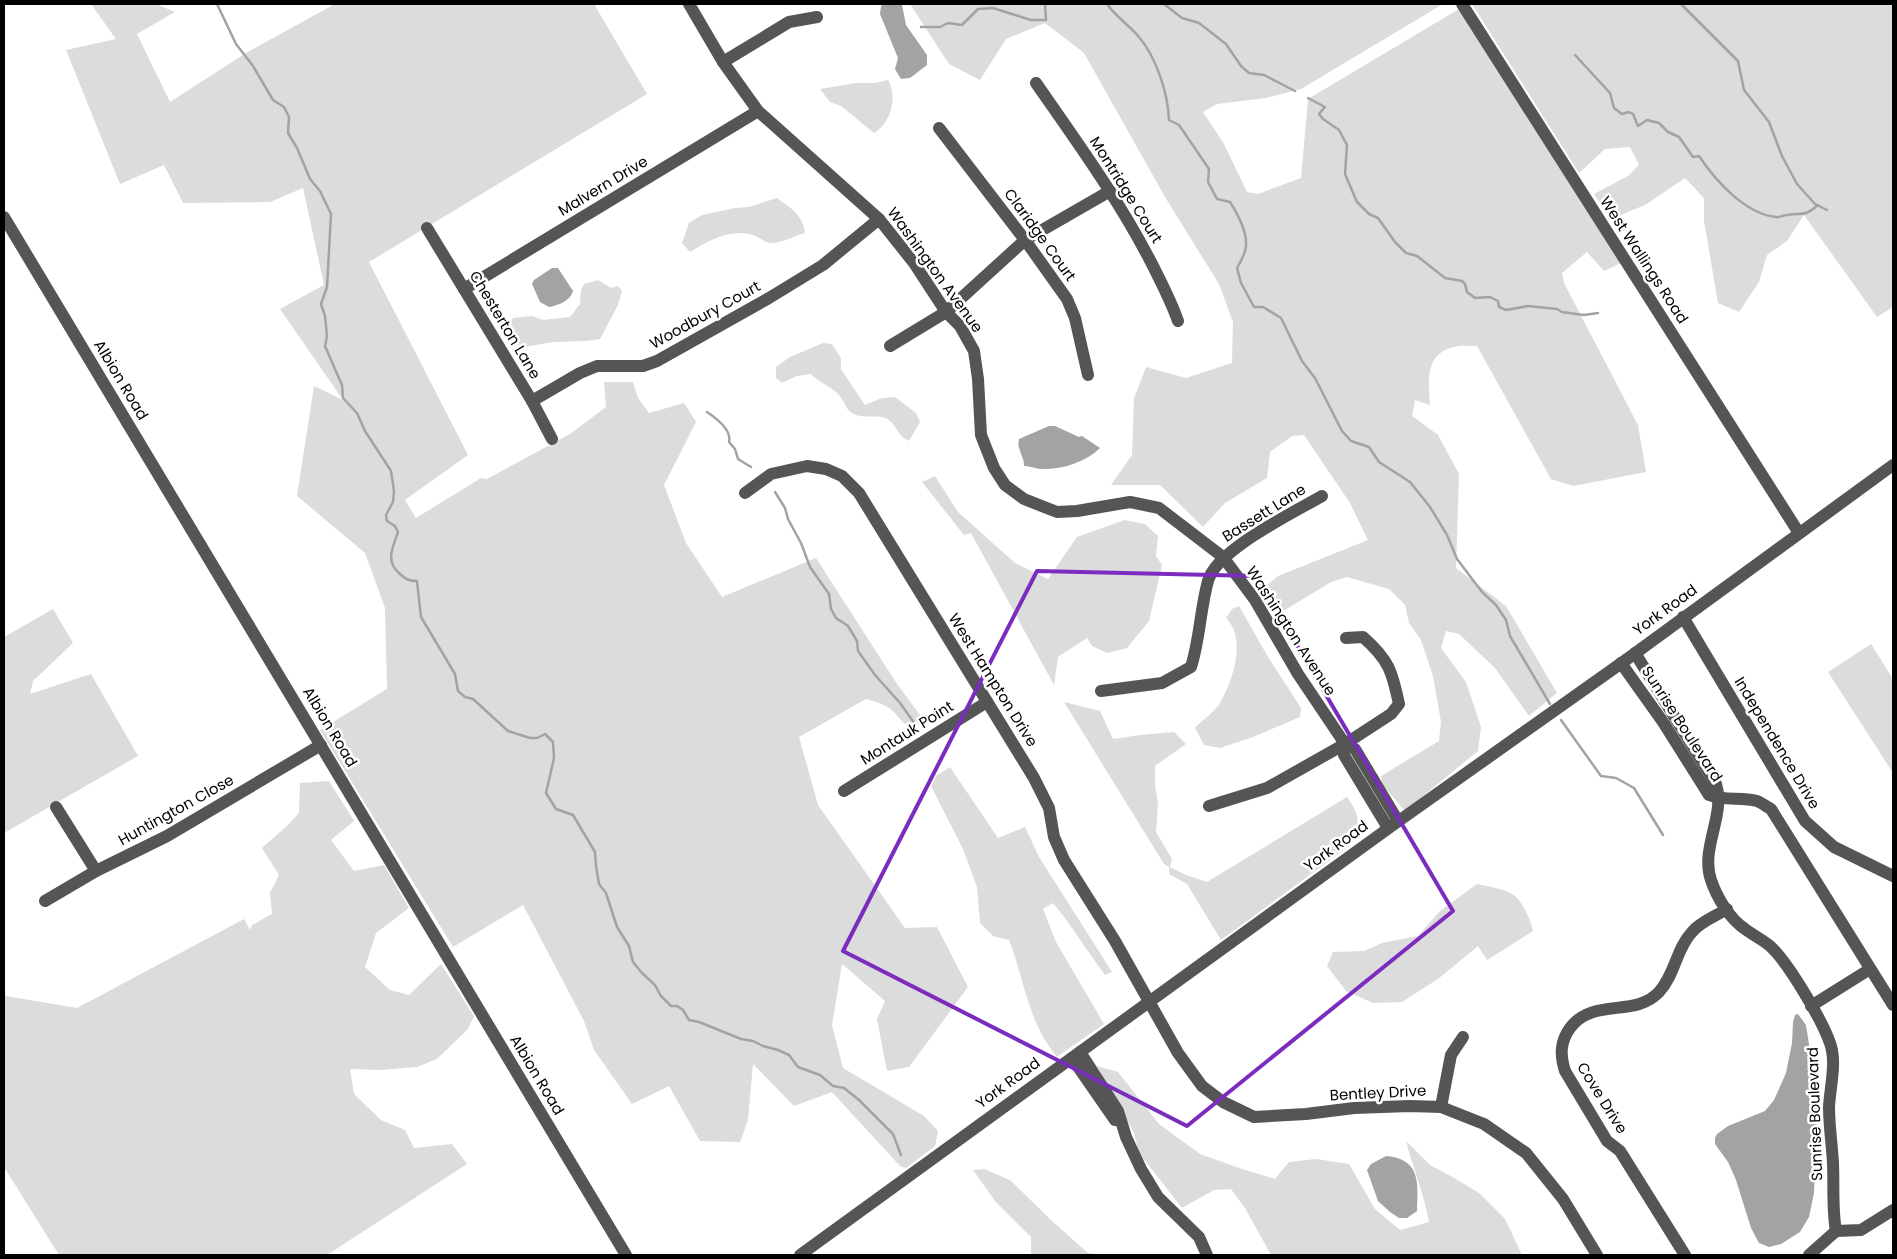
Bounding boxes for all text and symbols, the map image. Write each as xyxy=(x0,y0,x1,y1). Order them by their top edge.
street label: Montridge Court xyxy=(1085,132,1168,247)
street label: Malvern Drive xyxy=(554,150,652,221)
street label: Claridge Court xyxy=(1000,184,1081,285)
street label: West Wallings Road xyxy=(1595,192,1693,327)
street label: Washington Avenue xyxy=(883,203,988,337)
street label: Chesterton Lane xyxy=(465,267,546,383)
street label: Woodbury Court xyxy=(646,275,764,354)
street label: Albion Road xyxy=(89,336,154,424)
street label: Bassett Lane xyxy=(1218,479,1309,547)
street label: Washington Avenue xyxy=(1242,562,1341,700)
street label: York Road xyxy=(1628,579,1701,640)
street label: West Hampton Drive xyxy=(944,609,1043,750)
street label: Sunrise Boulevard xyxy=(1637,662,1728,786)
street label: Independence Drive xyxy=(1730,673,1825,813)
street label: Albion Road xyxy=(298,683,363,771)
street label: Montauk Point xyxy=(856,696,957,770)
street label: Huntington Close xyxy=(114,769,237,850)
street label: York Road xyxy=(1299,815,1372,876)
street label: Albion Road xyxy=(505,1031,570,1119)
street label: Sunrise Boulevard xyxy=(1802,1047,1827,1181)
street label: York Road xyxy=(971,1052,1044,1113)
street label: Cove Drive xyxy=(1572,1058,1633,1137)
street label: Bentley Drive xyxy=(1329,1079,1427,1106)

